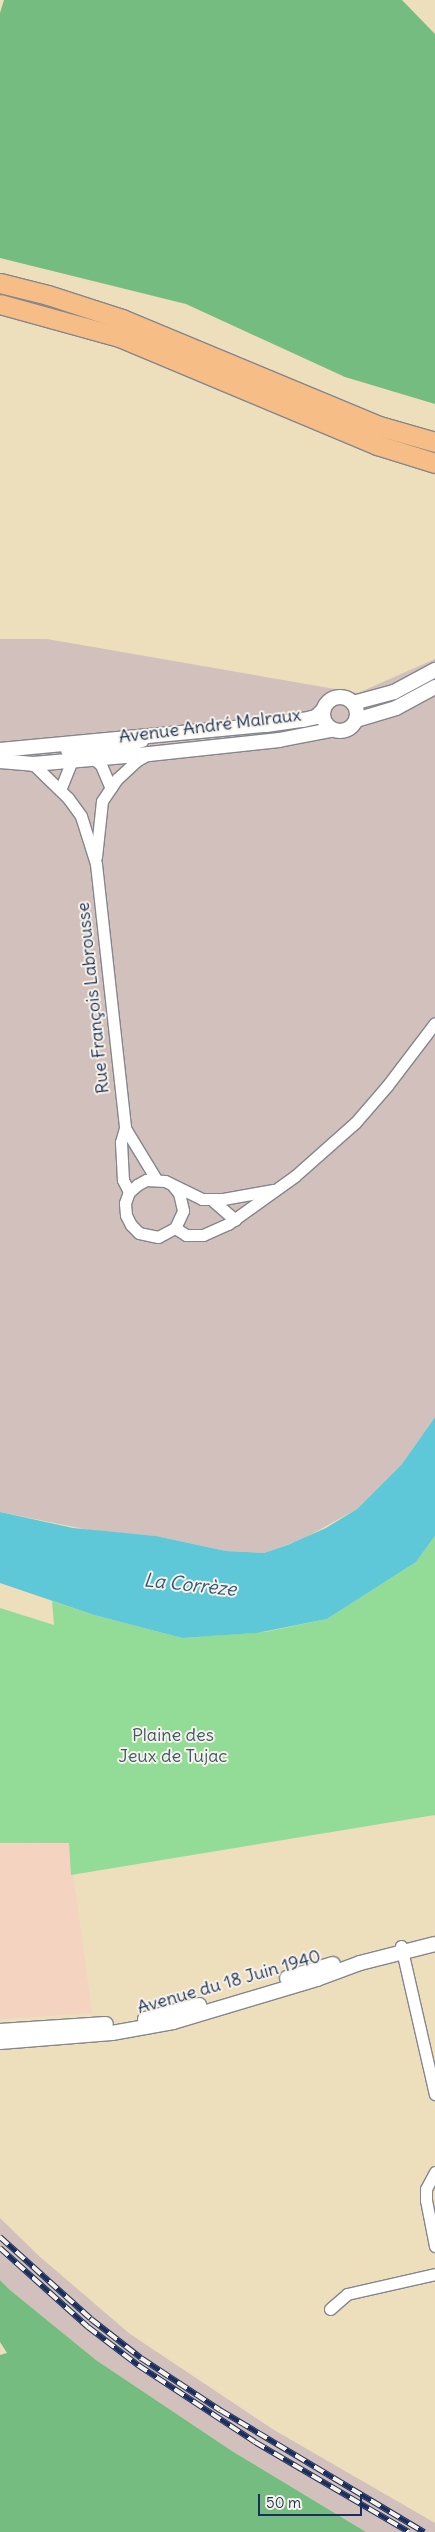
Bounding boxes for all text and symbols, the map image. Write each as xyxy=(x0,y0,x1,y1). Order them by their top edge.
street label: Avenue André Malraux xyxy=(118,704,302,748)
street label: Rue François Labrousse xyxy=(72,901,114,1095)
water label: La Corrèze xyxy=(143,1569,237,1601)
park label: Plaine des Jeux de Tujac xyxy=(118,1725,228,1768)
street label: Avenue du 18 Juin 1940 xyxy=(135,1945,323,2019)
scale bar xyxy=(260,2484,364,2516)
text: 50 m xyxy=(266,2493,301,2512)

